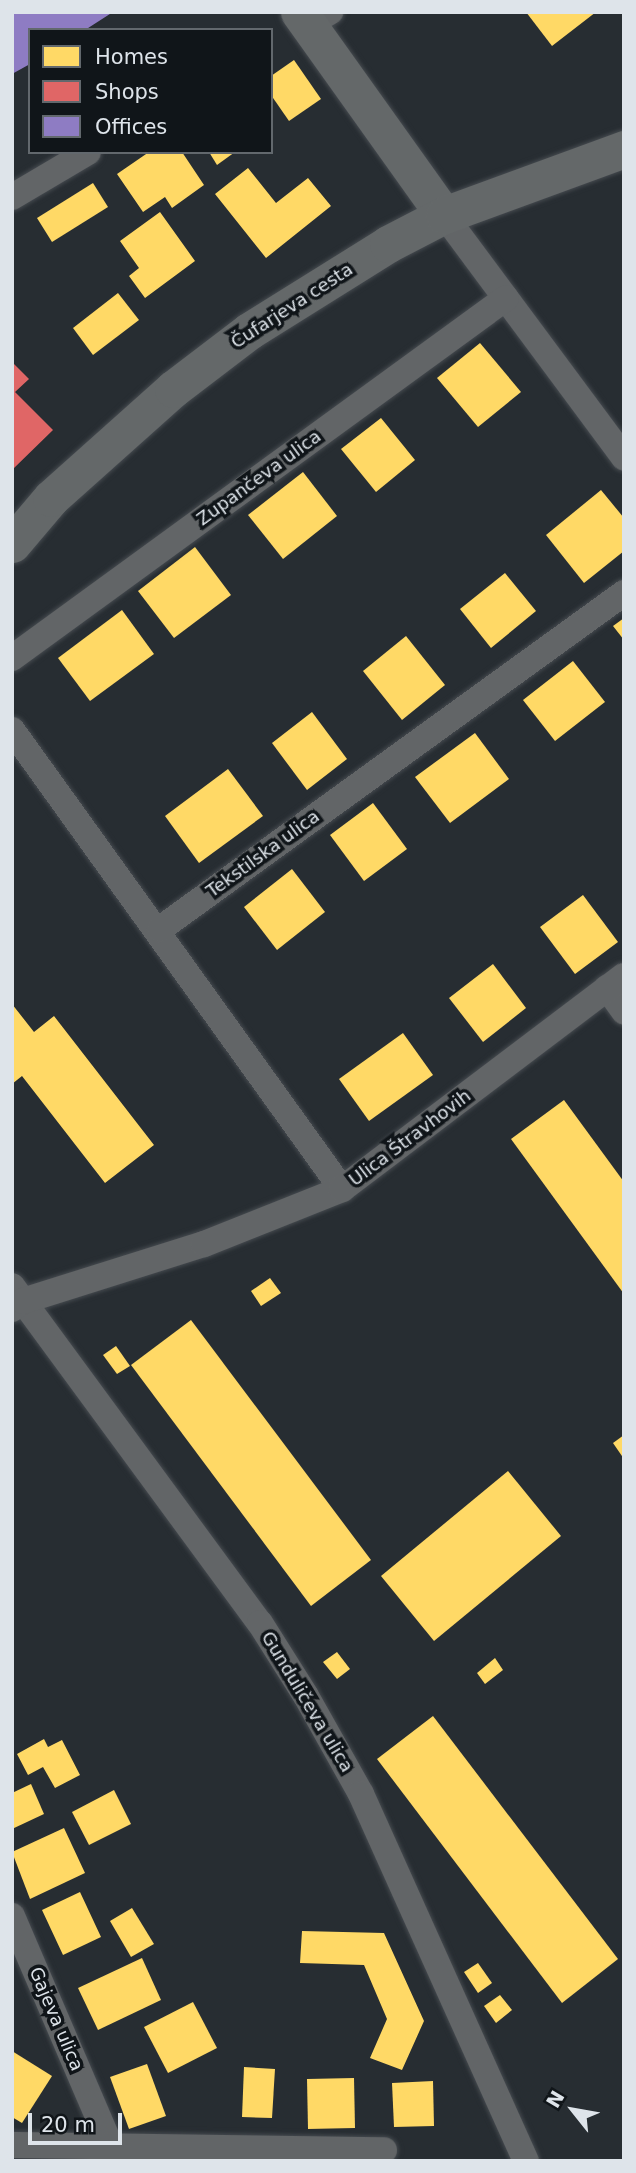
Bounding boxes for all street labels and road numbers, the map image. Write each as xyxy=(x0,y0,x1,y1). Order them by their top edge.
street label: Čufarjeva cesta xyxy=(227,259,357,353)
street label: Zupančeva ulica xyxy=(193,426,325,530)
street label: Tekstilska ulica xyxy=(202,806,324,902)
street label: Ulica Štravhovih xyxy=(345,1085,475,1191)
street label: Gunduličeva ulica xyxy=(256,1628,358,1776)
street label: Gajeva ulica xyxy=(24,1964,88,2074)

